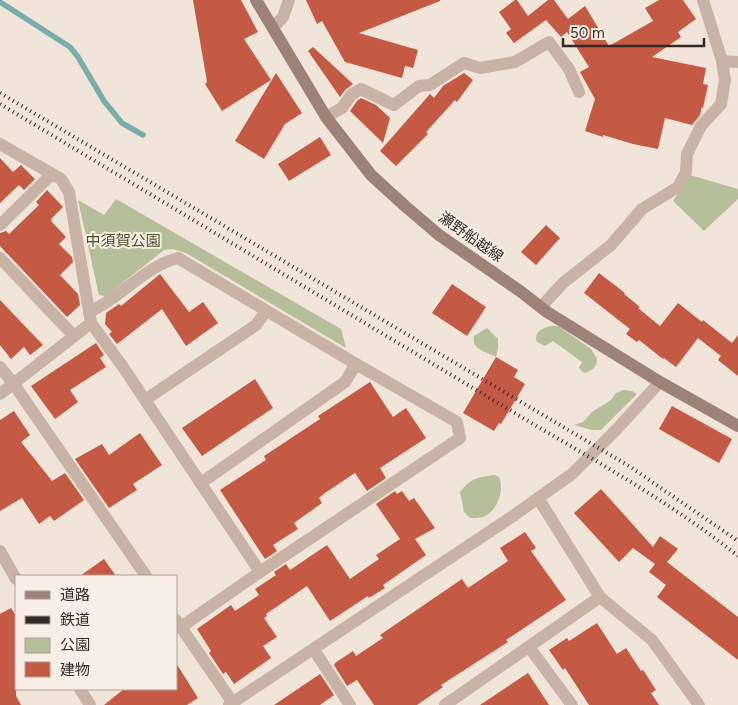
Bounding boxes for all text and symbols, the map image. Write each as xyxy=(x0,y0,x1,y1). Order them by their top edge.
scale bar xyxy=(563,15,704,47)
text: 50 m xyxy=(570,24,605,42)
street label: 瀬野船越線 xyxy=(435,208,507,266)
park label: 中須賀公園 xyxy=(85,232,161,250)
legend xyxy=(15,575,178,690)
text: 道路 xyxy=(60,586,90,604)
text: 鉄道 xyxy=(60,611,90,629)
text: 公園 xyxy=(60,636,90,654)
text: 建物 xyxy=(60,661,90,679)

